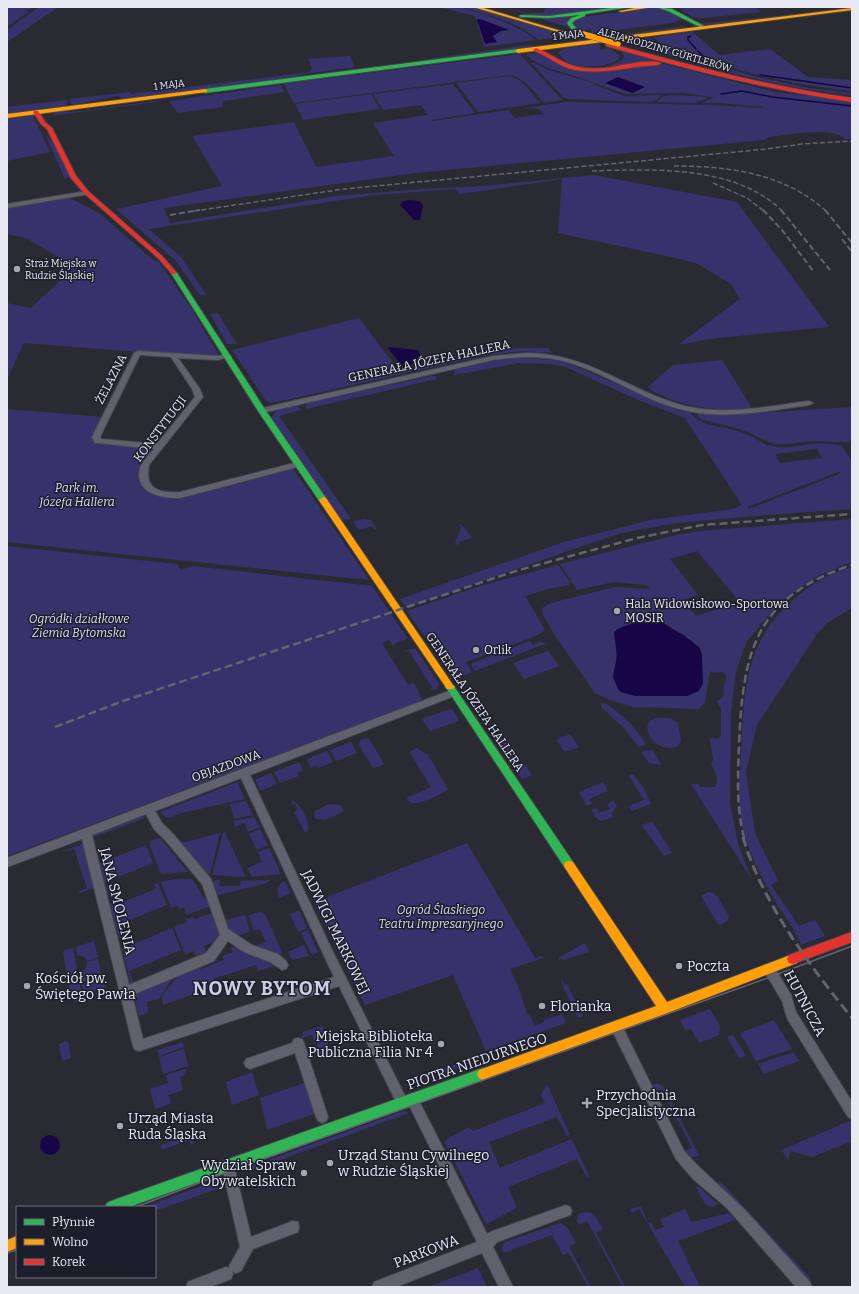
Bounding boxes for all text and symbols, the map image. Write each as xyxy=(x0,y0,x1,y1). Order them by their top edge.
street label: ALEJA RODZINY GÜRTLERÓW xyxy=(596,23,734,75)
street label: 1 MAJA xyxy=(552,27,585,43)
street label: 1 MAJA xyxy=(153,77,186,93)
place label: Straż Miejska w Rudzie Śląskiej xyxy=(25,258,97,282)
marker: Straż Miejska w Rudzie Śląskiej xyxy=(12,264,22,274)
street label: GENERAŁA JÓZEFA HALLERA xyxy=(347,336,512,385)
street label: ŻELAZNA xyxy=(92,351,130,406)
street label: KONSTYTUCJI xyxy=(131,393,189,465)
park label: Park im. Józefa Hallera xyxy=(38,481,115,509)
place label: Hala Widowiskowo-Sportowa MOSIR xyxy=(625,597,789,625)
marker: Hala Widowiskowo-Sportowa MOSIR xyxy=(612,606,622,616)
park label: Ogródki działkowe Ziemia Bytomska xyxy=(29,612,129,640)
street label: GENERAŁA JÓZEFA HALLERA xyxy=(423,629,528,775)
place label: Orlik xyxy=(484,643,512,657)
marker: Orlik xyxy=(471,645,481,655)
street label: OBJAZDOWA xyxy=(190,747,263,785)
street label: JANA SMOLENIA xyxy=(96,845,139,957)
street label: JADWIGI MARKOWEJ xyxy=(298,866,373,998)
park label: Ogród Ślaskiego Teatru Impresaryjnego xyxy=(379,902,504,931)
place label: Poczta xyxy=(687,958,730,975)
marker: Poczta xyxy=(674,961,684,971)
street label: HUTNICZA xyxy=(780,967,829,1039)
place label: Kościół pw. Świętego Pawła xyxy=(35,970,136,1003)
district label: NOWY BYTOM xyxy=(193,977,331,1000)
marker: Kościół pw. Świętego Pawła xyxy=(22,981,32,991)
place label: Florianka xyxy=(550,998,612,1015)
marker: Florianka xyxy=(537,1001,547,1011)
place label: Miejska Biblioteka Publiczna Filia Nr 4 xyxy=(308,1028,433,1061)
street label: PIOTRA NIEDURNEGO xyxy=(405,1029,549,1093)
marker: Miejska Biblioteka Publiczna Filia Nr 4 xyxy=(436,1039,446,1049)
place label: Przychodnia Specjalistyczna xyxy=(596,1087,696,1120)
marker: Przychodnia Specjalistyczna xyxy=(581,1097,593,1109)
place label: Urząd Miasta Ruda Śląska xyxy=(128,1110,214,1143)
marker: Urząd Miasta Ruda Śląska xyxy=(115,1121,125,1131)
place label: Urząd Stanu Cywilnego w Rudzie Śląskiej xyxy=(337,1147,489,1180)
place label: Wydział Spraw Obywatelskich xyxy=(201,1157,297,1190)
marker: Urząd Stanu Cywilnego w Rudzie Śląskiej xyxy=(325,1158,335,1168)
marker: Wydział Spraw Obywatelskich xyxy=(299,1168,309,1178)
legend xyxy=(16,1206,156,1278)
text: Płynnie xyxy=(52,1215,95,1229)
street label: PARKOWA xyxy=(391,1231,461,1272)
text: Wolno xyxy=(52,1235,88,1249)
text: Korek xyxy=(52,1255,85,1269)

